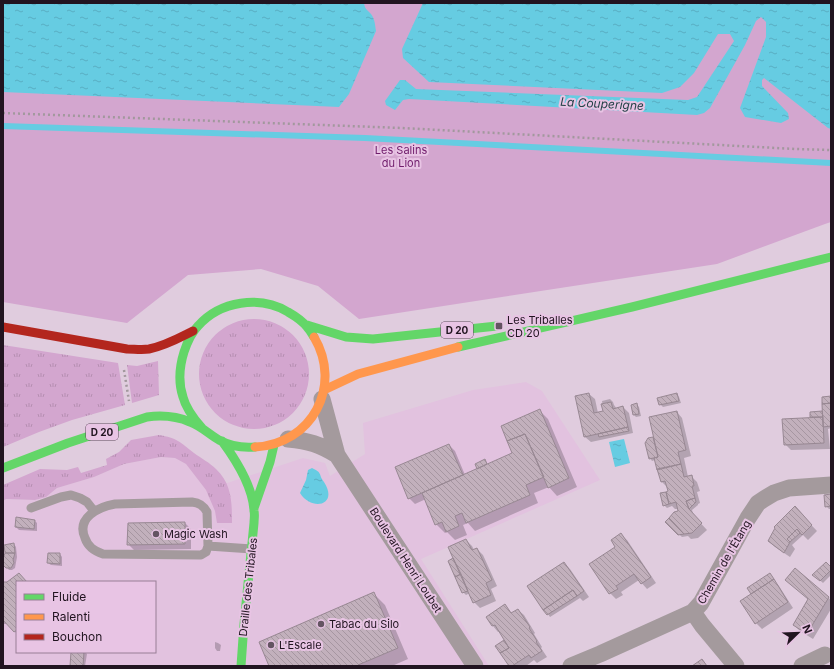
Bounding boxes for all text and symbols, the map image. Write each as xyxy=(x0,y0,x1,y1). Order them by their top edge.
water label: La Couperigne xyxy=(560,94,644,113)
park label: Les Salins du Lion xyxy=(375,143,427,170)
place label: Les Triballes CD 20 xyxy=(507,313,573,340)
marker: Les Triballes CD 20 xyxy=(494,321,504,331)
road number: D 20 xyxy=(441,322,473,338)
road number: D 20 xyxy=(86,424,118,440)
street label: Boulevard Henri Loubet xyxy=(367,505,445,616)
street label: Chemin de l'Étang xyxy=(694,517,754,607)
place label: Magic Wash xyxy=(164,527,228,541)
marker: Magic Wash xyxy=(151,529,161,539)
street label: Draille des Tribales xyxy=(236,537,260,637)
legend xyxy=(16,581,156,653)
text: Fluide xyxy=(52,589,86,604)
text: Ralenti xyxy=(52,609,90,624)
north arrow xyxy=(778,613,818,653)
place label: Tabac du Silo xyxy=(329,617,400,631)
marker: Tabac du Silo xyxy=(316,619,326,629)
text: N xyxy=(799,622,815,636)
text: Bouchon xyxy=(52,629,102,644)
place label: L'Escale xyxy=(279,638,322,652)
marker: L'Escale xyxy=(266,640,276,650)

